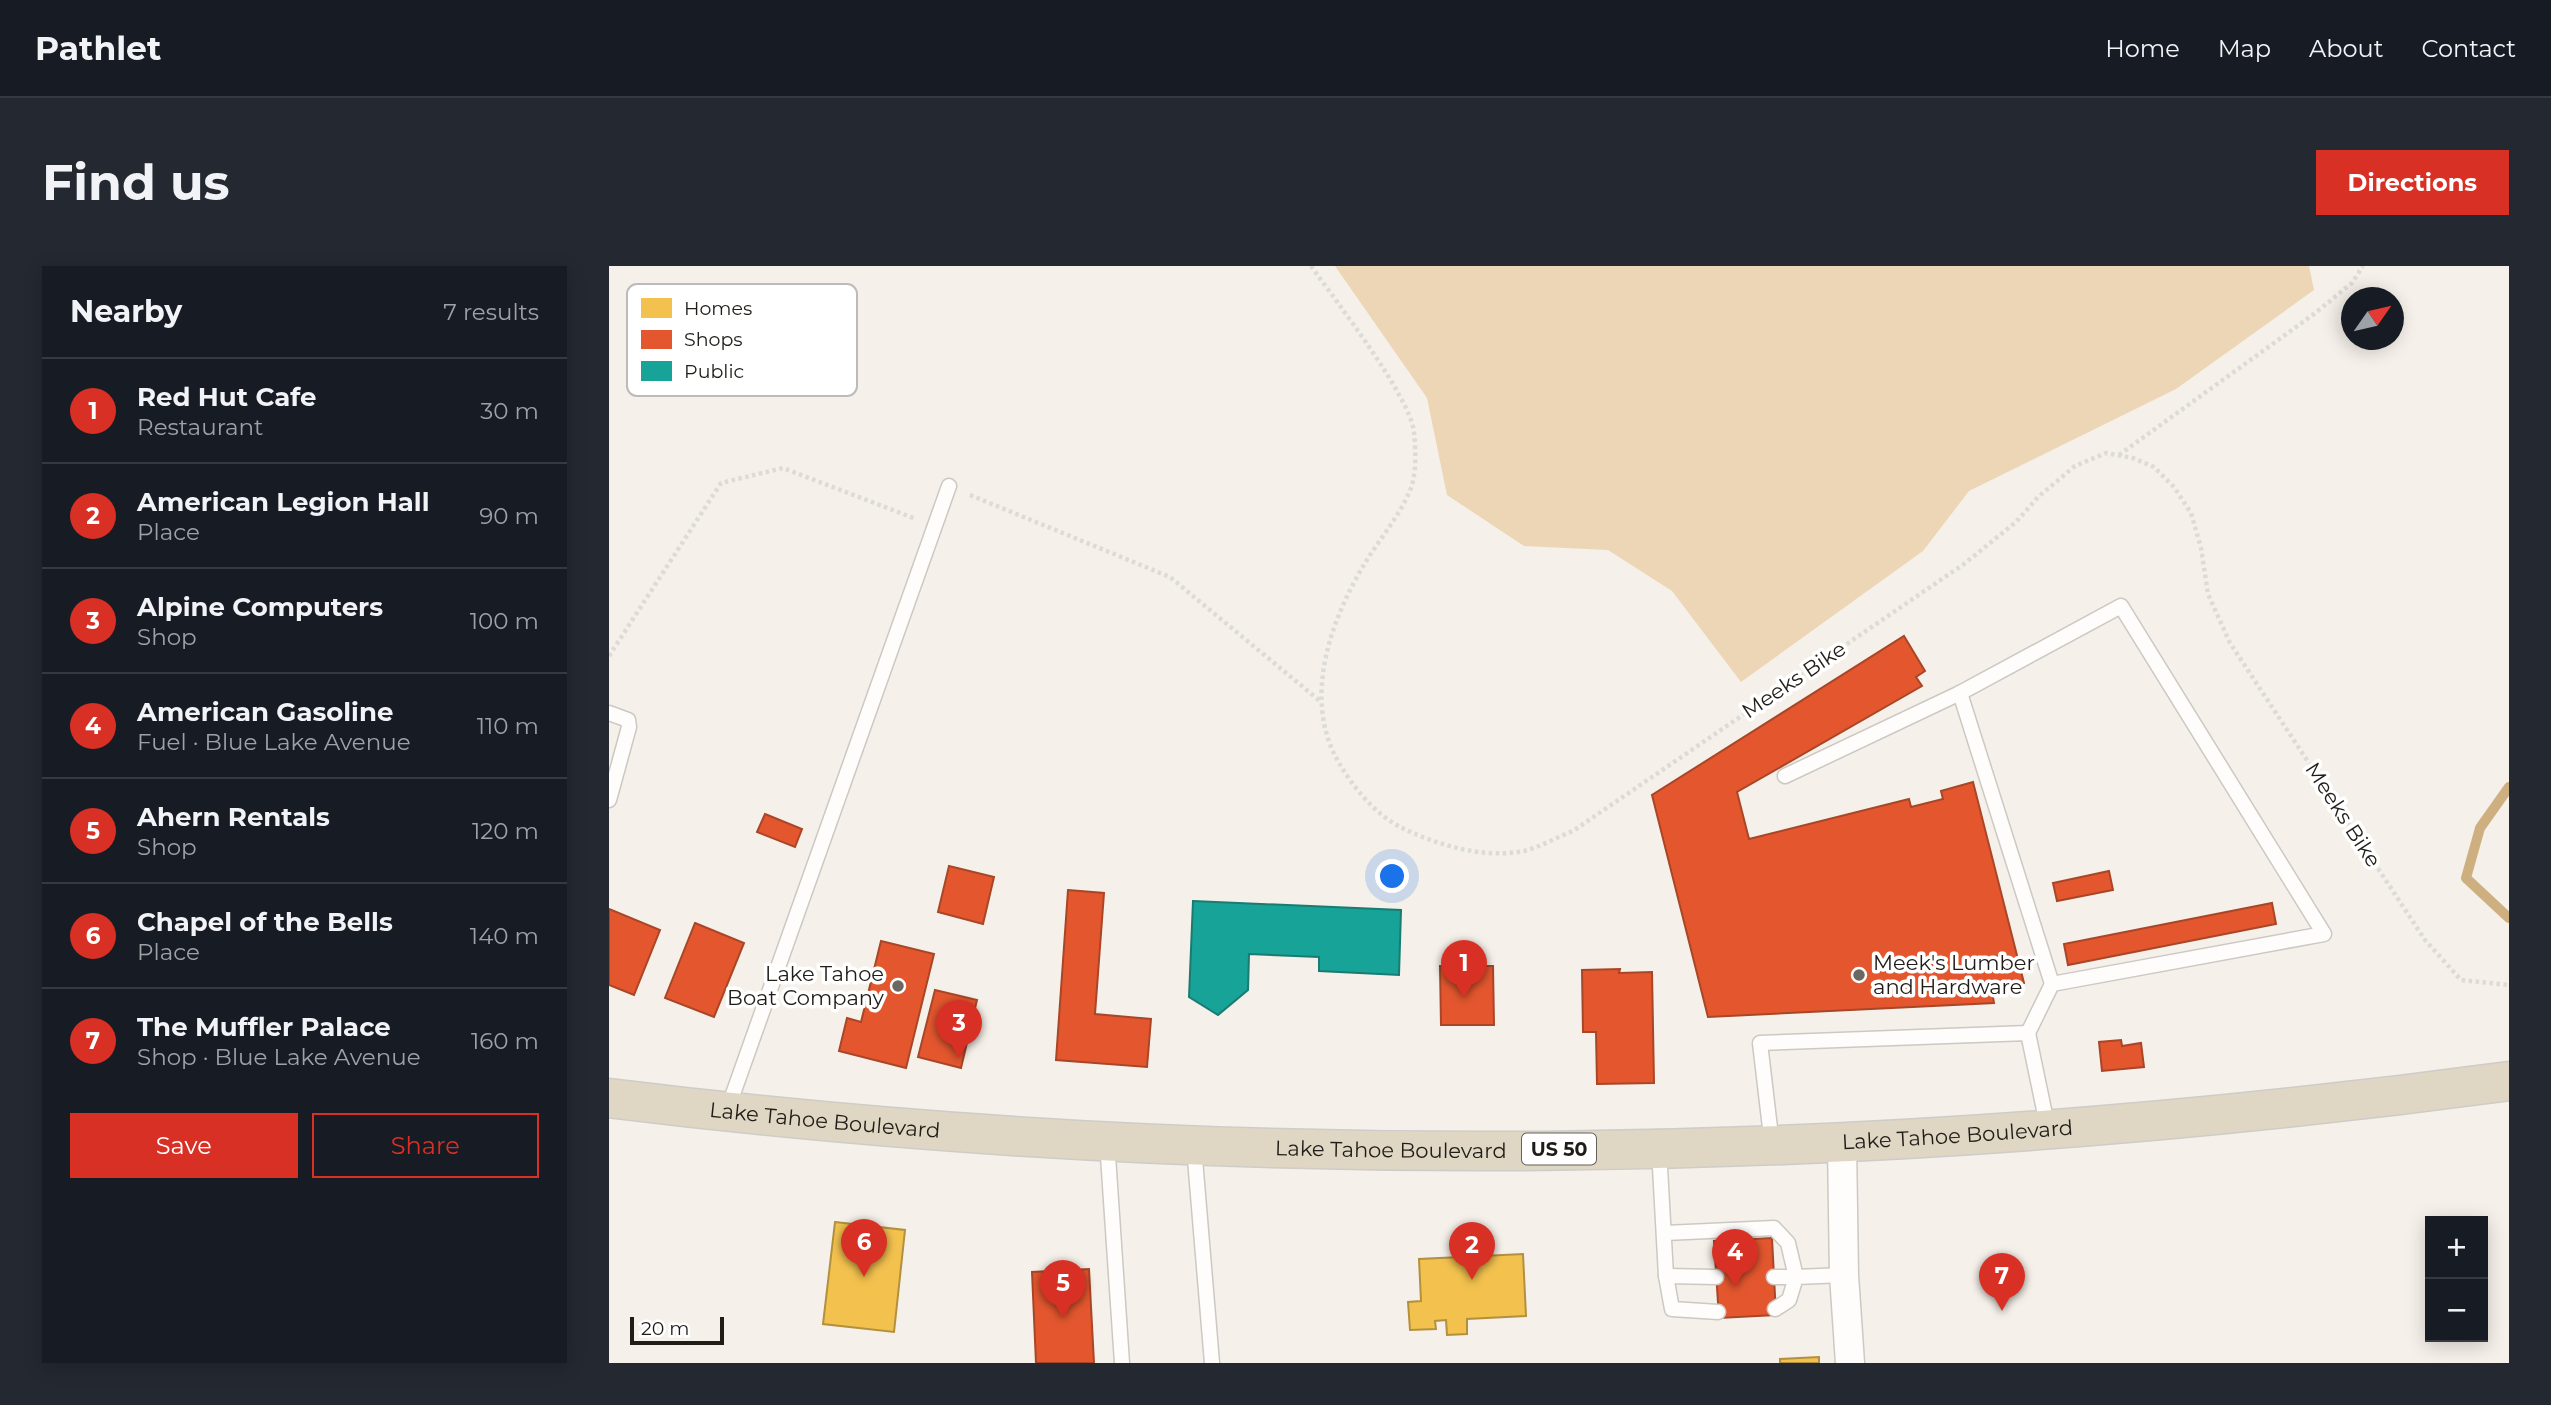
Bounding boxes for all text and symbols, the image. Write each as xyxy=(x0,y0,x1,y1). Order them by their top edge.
text: Pathlet xyxy=(35,28,161,68)
text: Home xyxy=(2105,34,2180,63)
text: Map xyxy=(2218,34,2271,63)
text: About xyxy=(2309,34,2383,63)
text: Contact xyxy=(2421,34,2516,63)
button: Directions xyxy=(2316,150,2509,215)
text: Find us xyxy=(42,153,230,212)
legend xyxy=(627,284,857,396)
north arrow xyxy=(2341,287,2404,350)
text: Nearby xyxy=(70,293,182,330)
text: Homes xyxy=(684,297,752,320)
text: 7 results xyxy=(443,298,539,326)
text: Shops xyxy=(684,328,743,351)
text: Public xyxy=(684,360,744,383)
text: Red Hut Cafe xyxy=(137,381,316,413)
text: 1 xyxy=(88,397,98,425)
text: 30 m xyxy=(480,397,539,425)
text: Restaurant xyxy=(137,413,263,441)
text: American Legion Hall xyxy=(137,486,429,518)
text: 2 xyxy=(86,502,100,530)
text: 90 m xyxy=(479,502,539,530)
text: Place xyxy=(137,518,200,546)
text: Alpine Computers xyxy=(137,591,383,623)
text: 3 xyxy=(86,607,100,635)
text: 100 m xyxy=(470,607,539,635)
text: Shop xyxy=(137,623,197,651)
street label: Meeks Bike xyxy=(1737,636,1850,723)
text: American Gasoline xyxy=(137,696,393,728)
text: 4 xyxy=(85,712,101,740)
text: 110 m xyxy=(477,712,539,740)
text: Fuel · Blue Lake Avenue xyxy=(137,728,411,756)
street label: Meeks Bike xyxy=(2300,758,2386,872)
text: Ahern Rentals xyxy=(137,801,330,833)
text: 5 xyxy=(86,817,100,845)
text: 120 m xyxy=(472,817,539,845)
text: Shop xyxy=(137,833,197,861)
your location xyxy=(1375,859,1409,893)
text: Chapel of the Bells xyxy=(137,906,393,938)
text: 6 xyxy=(86,922,100,950)
text: 140 m xyxy=(470,922,539,950)
text: Place xyxy=(137,938,200,966)
pin: 1 xyxy=(1441,940,1487,998)
place label: Meek's Lumber and Hardware xyxy=(1873,950,2035,999)
place label: Lake Tahoe Boat Company xyxy=(727,961,885,1010)
marker: Meek's Lumber and Hardware xyxy=(1851,967,1867,983)
marker: Lake Tahoe Boat Company xyxy=(890,978,906,994)
pin: 3 xyxy=(936,1000,982,1058)
text: The Muffler Palace xyxy=(137,1011,391,1043)
text: 7 xyxy=(86,1027,100,1055)
text: 160 m xyxy=(471,1027,539,1055)
text: Shop · Blue Lake Avenue xyxy=(137,1043,421,1071)
street label: Lake Tahoe Boulevard xyxy=(708,1097,941,1143)
button: Save xyxy=(70,1113,298,1178)
button: Share xyxy=(312,1113,539,1178)
street label: Lake Tahoe Boulevard xyxy=(1841,1115,2074,1154)
road number: US 50 xyxy=(1522,1134,1596,1164)
street label: Lake Tahoe Boulevard xyxy=(1275,1135,1507,1163)
map controls xyxy=(2425,1216,2488,1342)
button: + xyxy=(2425,1216,2488,1279)
pin: 6 xyxy=(841,1219,887,1277)
pin: 2 xyxy=(1449,1222,1495,1280)
pin: 4 xyxy=(1712,1229,1758,1287)
pin: 7 xyxy=(1979,1253,2025,1311)
pin: 5 xyxy=(1040,1260,1086,1318)
button: − xyxy=(2425,1279,2488,1342)
scale bar xyxy=(630,1314,725,1346)
text: 20 m xyxy=(641,1317,689,1340)

